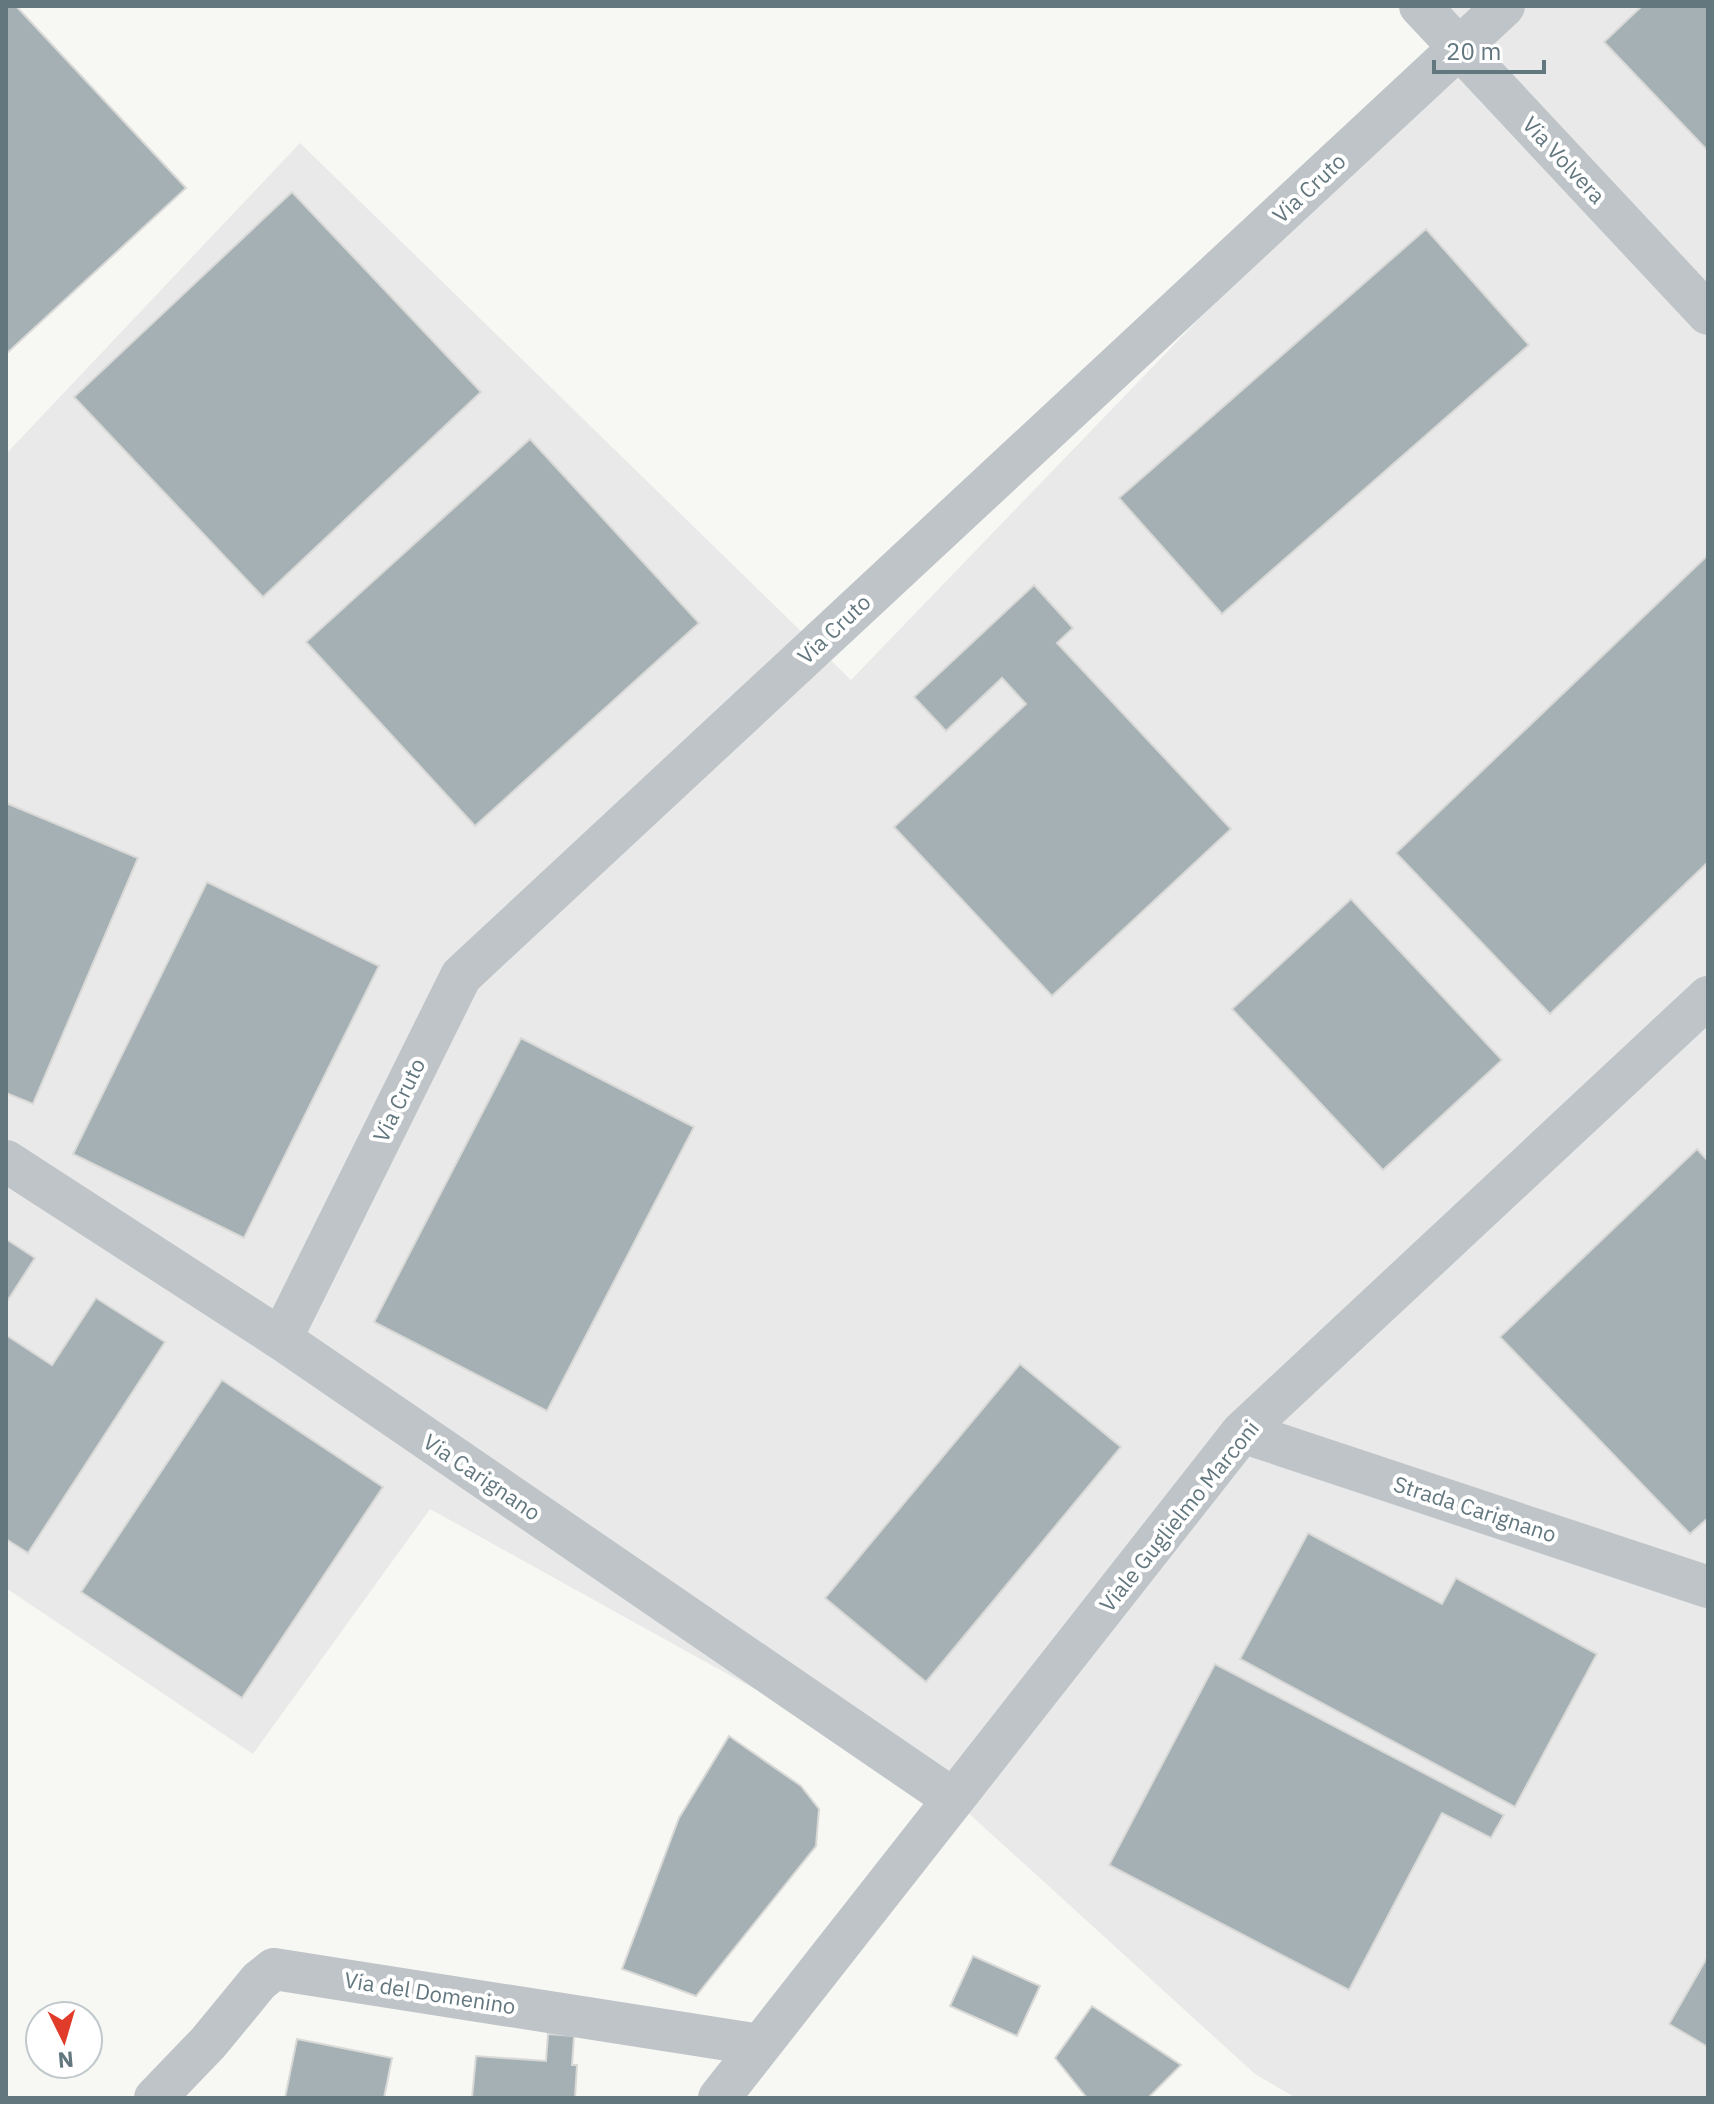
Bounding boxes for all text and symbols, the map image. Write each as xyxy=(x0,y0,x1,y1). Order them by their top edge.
scale bar xyxy=(1434,24,1544,74)
text: 20 m xyxy=(1446,35,1501,67)
street label: Via Volvera xyxy=(1517,110,1612,210)
street label: Via Cruto xyxy=(1266,146,1351,229)
street label: Via Cruto xyxy=(791,587,876,670)
street label: Via Cruto xyxy=(366,1053,431,1147)
street label: Viale Guglielmo Marconi xyxy=(1092,1414,1265,1617)
street label: Via Carignano xyxy=(418,1427,547,1526)
street label: Strada Carignano xyxy=(1390,1469,1560,1549)
street label: Via del Domenino xyxy=(342,1965,518,2020)
north arrow xyxy=(24,2000,104,2080)
text: N xyxy=(57,2045,75,2076)

